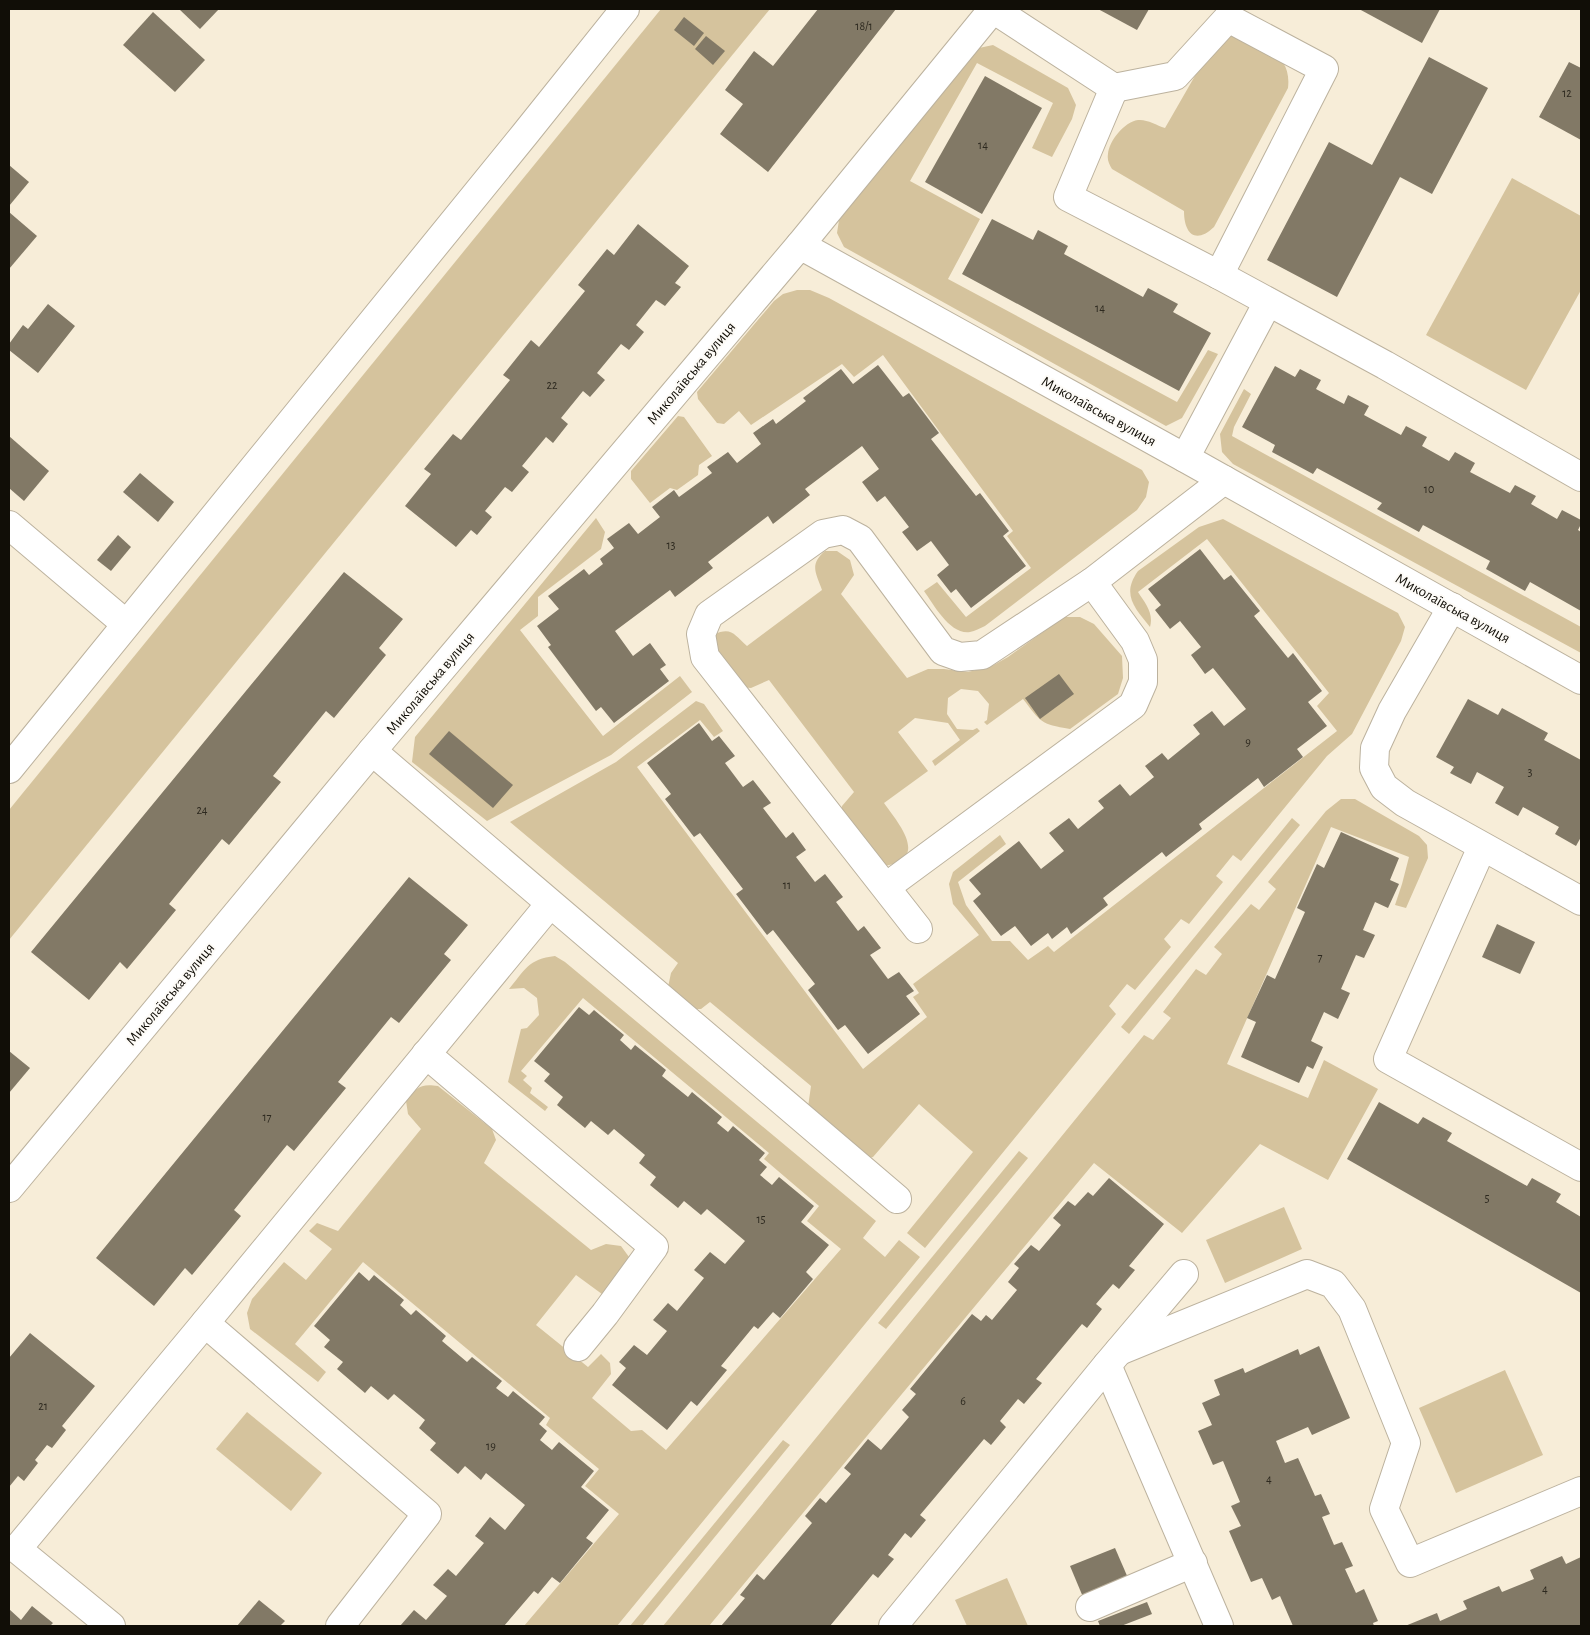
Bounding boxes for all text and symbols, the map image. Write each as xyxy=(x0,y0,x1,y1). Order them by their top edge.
house number: 18/1 xyxy=(855,20,873,32)
house number: 12 xyxy=(1562,87,1572,99)
house number: 14 xyxy=(978,139,988,151)
house number: 14 xyxy=(1095,302,1105,314)
street label: Миколаївська вулиця xyxy=(644,319,738,427)
street label: Миколаївська вулиця xyxy=(1039,374,1159,449)
house number: 22 xyxy=(547,379,558,391)
house number: 10 xyxy=(1424,483,1434,495)
house number: 13 xyxy=(666,539,676,551)
street label: Миколаївська вулиця xyxy=(1393,571,1513,646)
street label: Миколаївська вулиця xyxy=(383,629,477,737)
house number: 9 xyxy=(1245,736,1251,748)
house number: 3 xyxy=(1528,766,1533,778)
house number: 24 xyxy=(196,804,208,816)
house number: 11 xyxy=(783,879,791,891)
street label: Миколаївська вулиця xyxy=(123,940,217,1048)
house number: 7 xyxy=(1317,951,1323,963)
house number: 17 xyxy=(262,1111,272,1123)
house number: 5 xyxy=(1484,1192,1490,1204)
house number: 15 xyxy=(756,1213,766,1225)
house number: 6 xyxy=(960,1395,966,1407)
house number: 21 xyxy=(38,1400,48,1412)
house number: 19 xyxy=(486,1440,496,1452)
house number: 4 xyxy=(1266,1473,1272,1485)
house number: 4 xyxy=(1542,1583,1548,1595)

